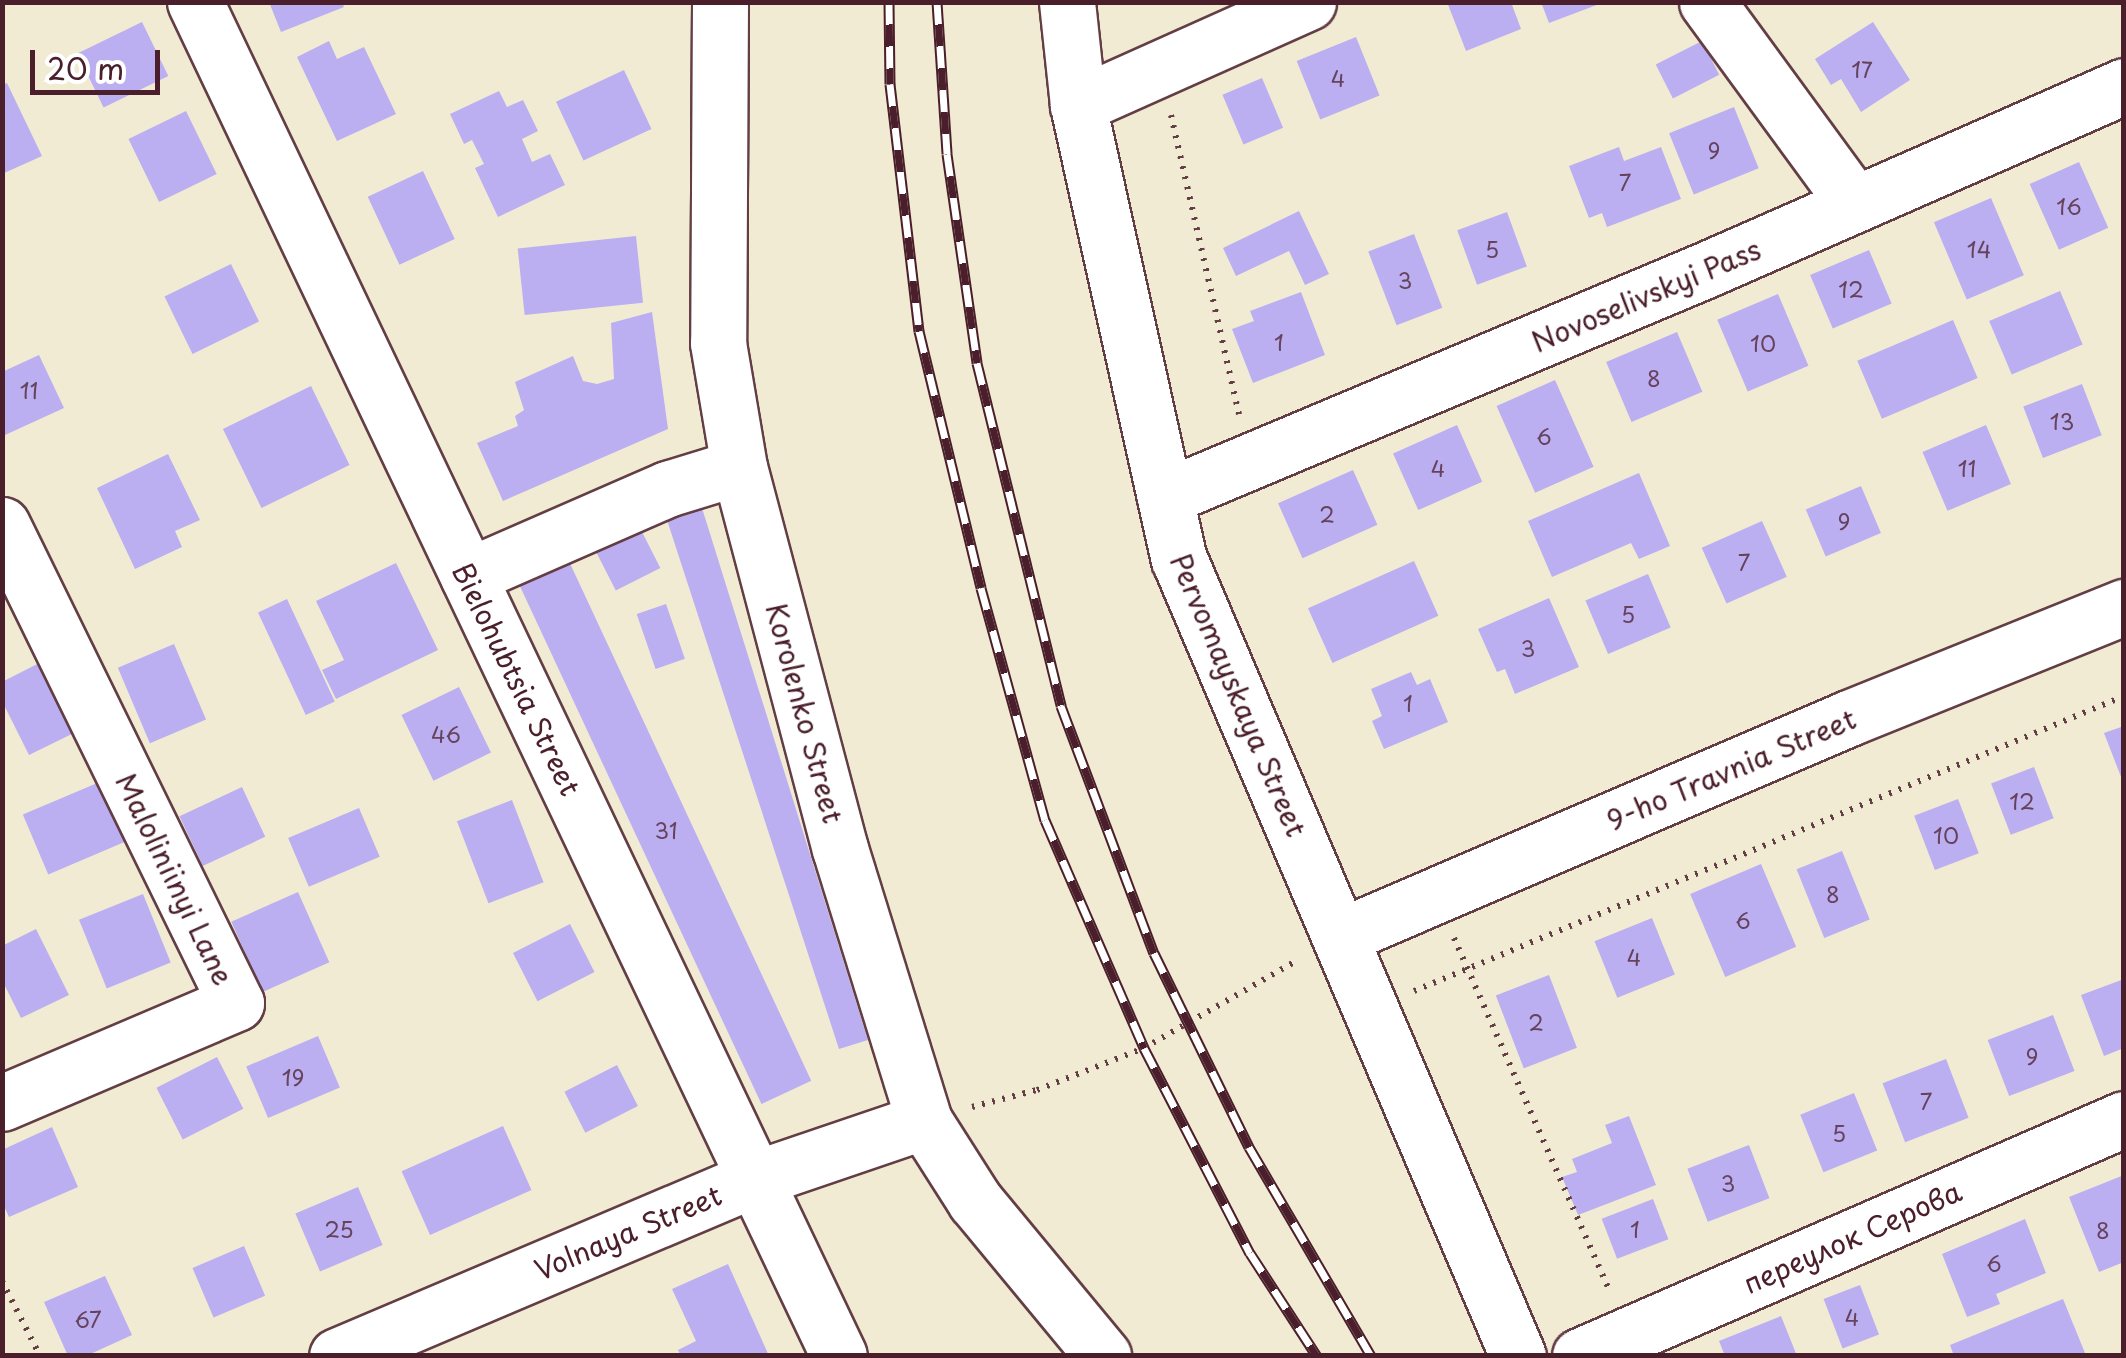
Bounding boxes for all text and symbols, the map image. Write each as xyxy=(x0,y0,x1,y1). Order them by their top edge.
scale bar xyxy=(35,30,165,92)
text: 20 m xyxy=(47,45,124,90)
house number: 17 xyxy=(1851,56,1873,82)
house number: 4 xyxy=(1331,65,1345,91)
house number: 9 xyxy=(1708,137,1720,163)
house number: 7 xyxy=(1619,169,1631,195)
house number: 16 xyxy=(2056,193,2082,219)
street label: Novoselivskyi Pass xyxy=(1526,231,1766,359)
house number: 5 xyxy=(1485,236,1499,262)
house number: 14 xyxy=(1967,236,1991,262)
house number: 3 xyxy=(1398,267,1412,293)
house number: 12 xyxy=(1838,276,1864,302)
house number: 1 xyxy=(1274,329,1284,355)
house number: 10 xyxy=(1750,330,1776,356)
house number: 8 xyxy=(1647,365,1661,391)
house number: 11 xyxy=(20,377,38,403)
house number: 13 xyxy=(2050,408,2074,434)
house number: 6 xyxy=(1536,423,1552,449)
house number: 4 xyxy=(1431,455,1445,481)
house number: 11 xyxy=(1958,455,1976,481)
house number: 2 xyxy=(1319,501,1335,527)
house number: 9 xyxy=(1838,508,1850,534)
street label: Pervomayskaya Street xyxy=(1164,548,1314,842)
house number: 7 xyxy=(1738,549,1750,575)
street label: Bielohubtsia Street xyxy=(446,557,588,801)
street label: Korolenko Street xyxy=(760,599,850,827)
house number: 5 xyxy=(1621,601,1635,627)
house number: 3 xyxy=(1521,635,1535,661)
house number: 1 xyxy=(1403,690,1413,716)
street label: 9-ho Travnia Street xyxy=(1602,701,1860,837)
house number: 46 xyxy=(431,721,461,747)
street label: Maloliniinyi Lane xyxy=(109,767,241,991)
house number: 12 xyxy=(2009,788,2035,814)
house number: 31 xyxy=(654,817,678,843)
house number: 10 xyxy=(1933,822,1959,848)
house number: 8 xyxy=(1826,881,1840,907)
house number: 6 xyxy=(1735,907,1751,933)
house number: 4 xyxy=(1627,944,1641,970)
house number: 2 xyxy=(1528,1009,1544,1035)
house number: 9 xyxy=(2026,1043,2038,1069)
house number: 19 xyxy=(282,1064,304,1090)
house number: 7 xyxy=(1920,1088,1932,1114)
house number: 5 xyxy=(1832,1120,1846,1146)
house number: 3 xyxy=(1721,1170,1735,1196)
street label: переулок Серова xyxy=(1737,1174,1967,1300)
street label: Volnaya Street xyxy=(529,1177,727,1287)
house number: 25 xyxy=(324,1216,354,1242)
house number: 1 xyxy=(1630,1216,1640,1242)
house number: 8 xyxy=(2096,1217,2110,1243)
house number: 6 xyxy=(1986,1250,2002,1276)
house number: 4 xyxy=(1845,1304,1859,1330)
house number: 67 xyxy=(75,1306,101,1332)

